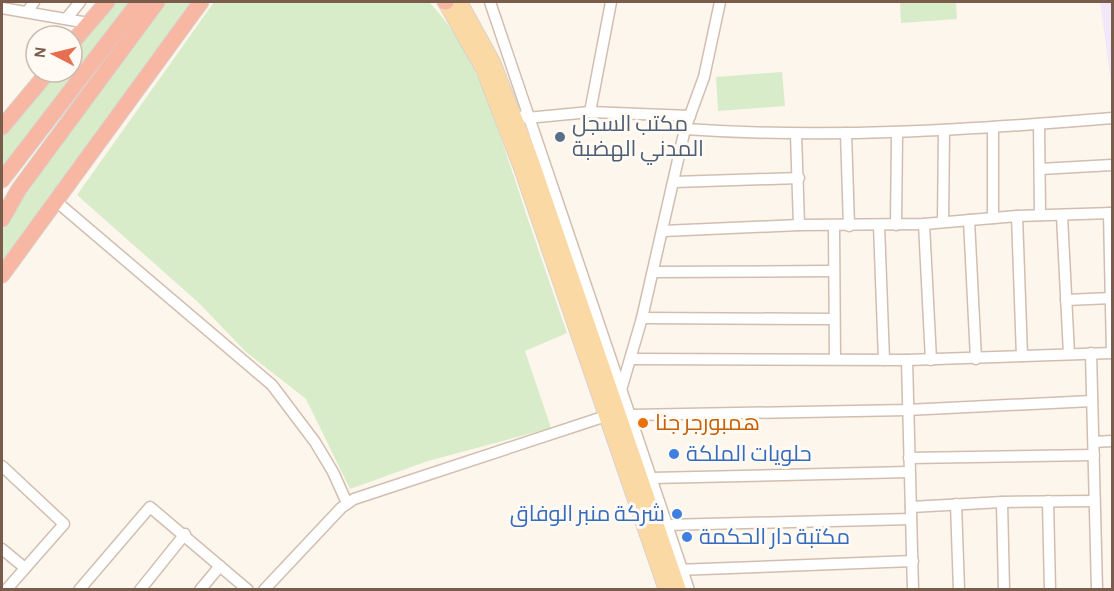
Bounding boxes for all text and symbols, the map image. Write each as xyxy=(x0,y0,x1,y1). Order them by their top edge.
north arrow xyxy=(24,24,84,84)
text: N xyxy=(31,46,49,59)
place label: مكتب السجل المدني الهضبة xyxy=(572,113,704,165)
marker: مكتب السجل المدني الهضبة xyxy=(553,130,567,144)
place label: همبورجر جنا xyxy=(655,412,760,435)
marker: همبورجر جنا xyxy=(636,416,650,430)
place label: حلويات الملكة xyxy=(686,443,812,466)
marker: حلويات الملكة xyxy=(667,447,681,461)
place label: شركة منبر الوفاق xyxy=(510,503,665,527)
marker: شركة منبر الوفاق xyxy=(670,507,684,521)
place label: مكتبة دار الحكمة xyxy=(699,526,850,549)
marker: مكتبة دار الحكمة xyxy=(680,530,694,544)

